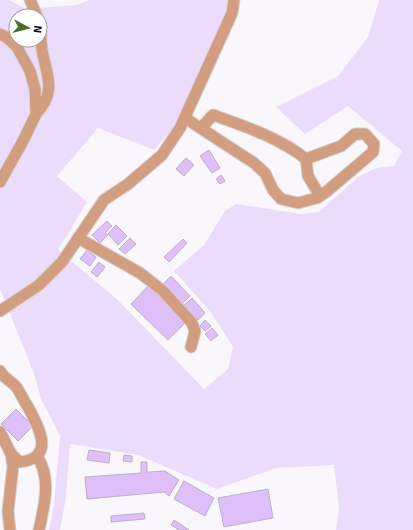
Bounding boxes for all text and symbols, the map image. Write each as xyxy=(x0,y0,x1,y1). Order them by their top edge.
north arrow xyxy=(8,8,48,48)
text: N xyxy=(31,25,44,34)

